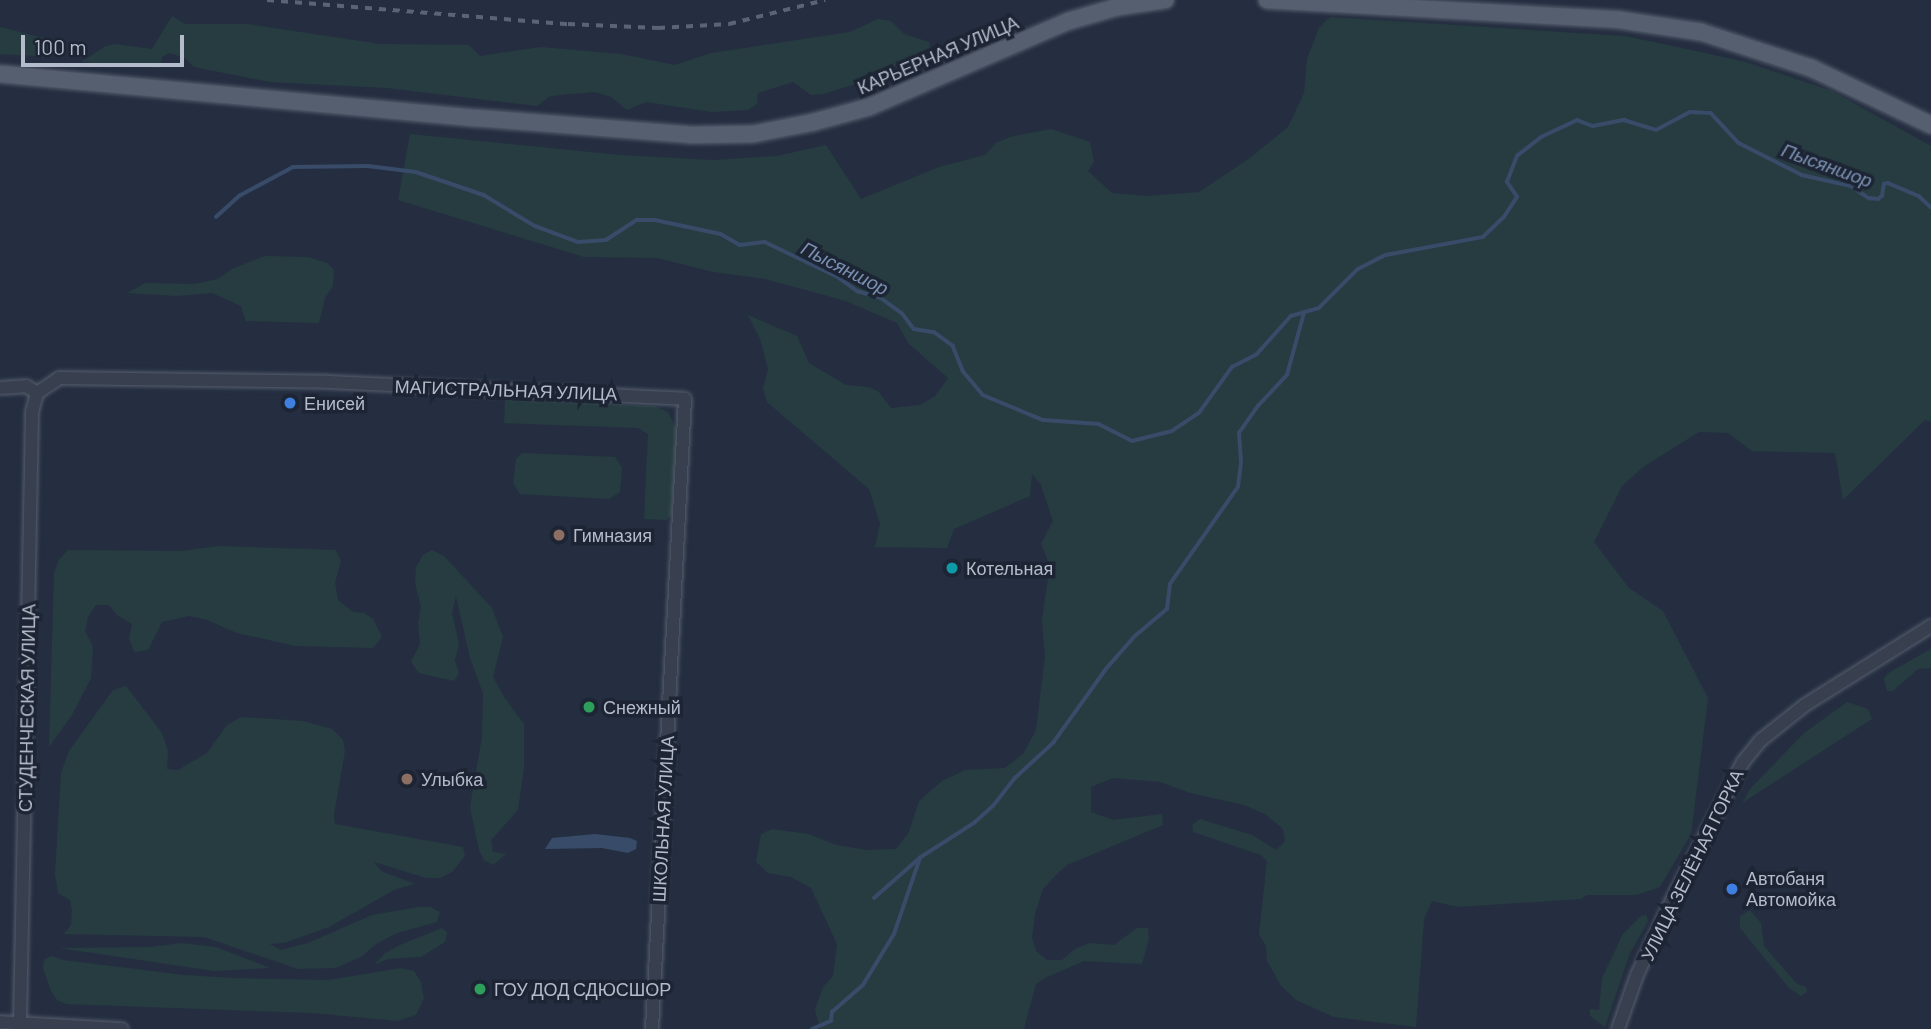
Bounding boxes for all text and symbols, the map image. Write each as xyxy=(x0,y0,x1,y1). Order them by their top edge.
street label: КАРЬЕРНАЯ УЛИЦА xyxy=(854,11,1022,99)
scale bar xyxy=(24,21,187,65)
text: 100 m xyxy=(34,34,87,59)
water label: Пысяншор xyxy=(1779,138,1875,192)
water label: Пысяншор xyxy=(798,236,892,300)
street label: МАГИСТРАЛЬНАЯ УЛИЦА xyxy=(394,375,618,405)
place label: Енисей xyxy=(304,392,365,414)
marker: Енисей xyxy=(282,395,298,411)
place label: Гимназия xyxy=(573,524,652,546)
marker: Гимназия xyxy=(551,527,567,543)
place label: Котельная xyxy=(966,557,1053,579)
marker: Котельная xyxy=(944,560,960,576)
street label: СТУДЕНЧЕСКАЯ УЛИЦА xyxy=(14,604,40,812)
place label: Снежный xyxy=(603,696,681,718)
marker: Снежный xyxy=(581,699,597,715)
street label: ШКОЛЬНАЯ УЛИЦА xyxy=(648,735,678,903)
street label: УЛИЦА ЗЕЛЁНАЯ ГОРКА xyxy=(1636,766,1748,964)
place label: Улыбка xyxy=(421,768,483,790)
marker: Улыбка xyxy=(399,771,415,787)
place label: Автобаня Автомойка xyxy=(1746,868,1836,910)
marker: Автобаня Автомойка xyxy=(1724,881,1740,897)
place label: ГОУ ДОД СДЮСШОР xyxy=(494,978,671,1000)
marker: ГОУ ДОД СДЮСШОР xyxy=(472,981,488,997)

